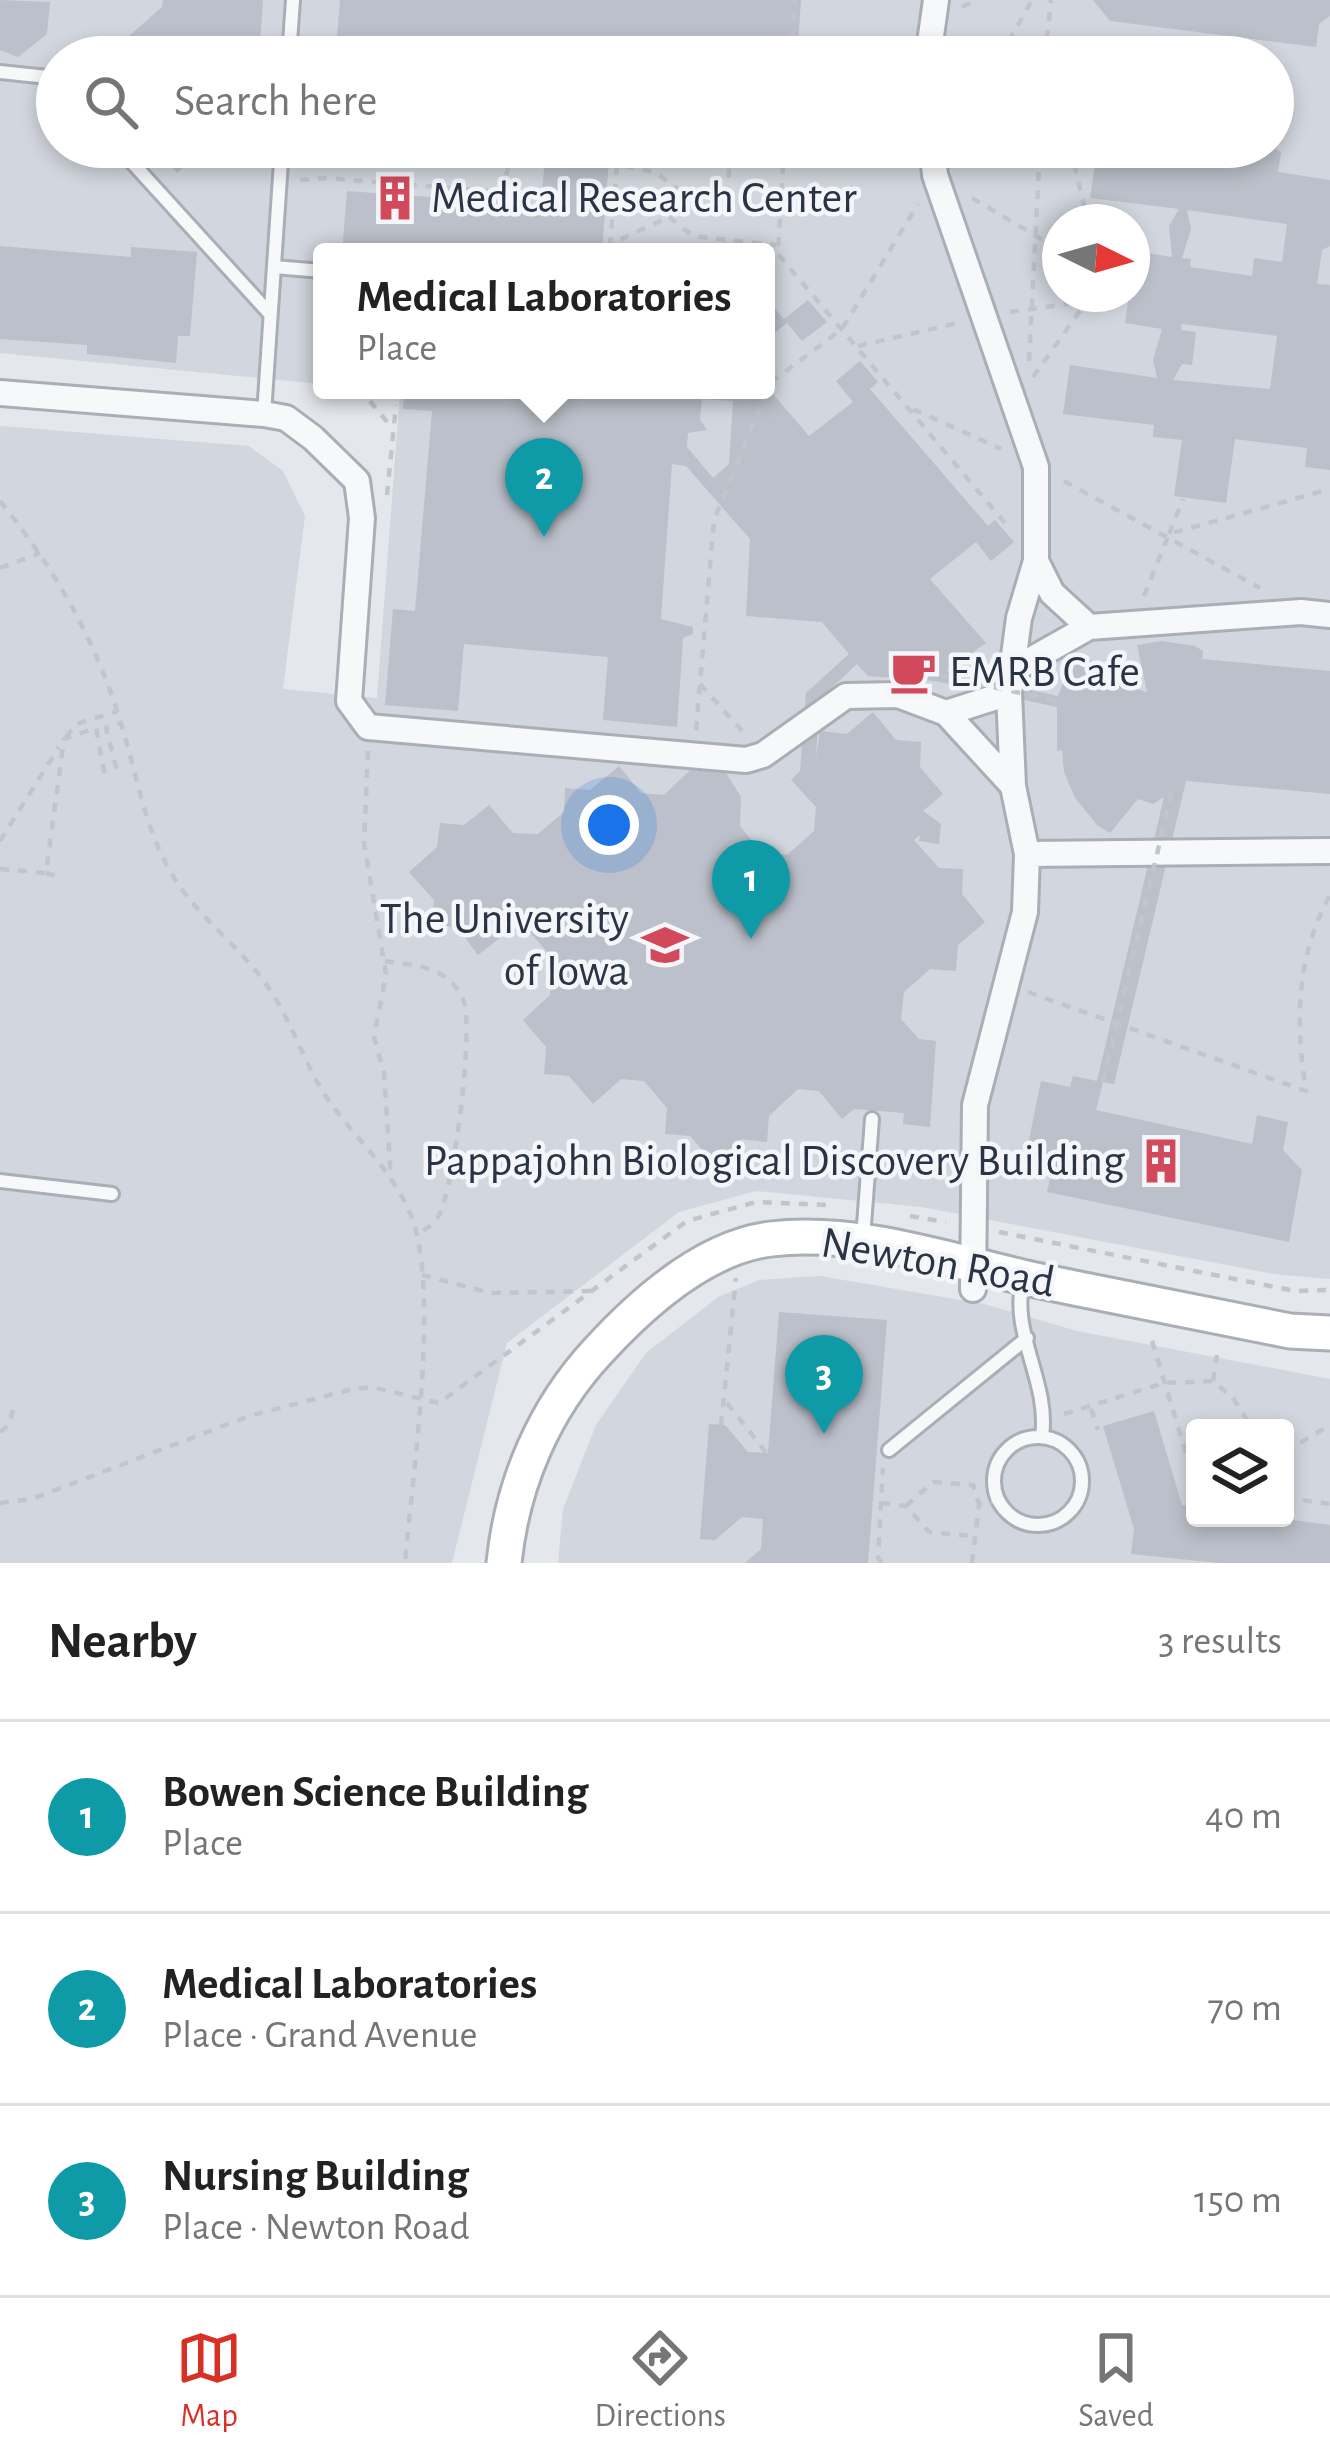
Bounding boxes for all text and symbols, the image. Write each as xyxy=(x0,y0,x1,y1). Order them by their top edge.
search box xyxy=(36,36,1294,168)
icon: search xyxy=(78,69,144,135)
text: Search here xyxy=(174,79,377,124)
building icon: Medical Research Center xyxy=(370,173,420,223)
place label: Medical Research Center xyxy=(431,176,857,221)
north arrow xyxy=(1042,204,1150,312)
popup xyxy=(313,243,775,399)
text: Medical Laboratories xyxy=(356,275,732,320)
text: Place xyxy=(356,329,437,368)
pin: 2 xyxy=(505,438,583,537)
cafe icon: EMRB Cafe xyxy=(888,647,938,697)
place label: EMRB Cafe xyxy=(949,650,1140,695)
your location xyxy=(579,795,639,855)
pin: 1 xyxy=(712,840,790,939)
place label: The University of Iowa xyxy=(380,897,629,994)
school or university icon: The University of Iowa xyxy=(640,920,690,970)
building icon: Pappajohn Biological Discovery Building xyxy=(1136,1136,1186,1186)
place label: Pappajohn Biological Discovery Building xyxy=(424,1139,1125,1184)
street label: Newton Road xyxy=(818,1220,1058,1306)
pin: 3 xyxy=(785,1335,863,1434)
map controls xyxy=(1186,1419,1294,1527)
button: layers xyxy=(1186,1419,1294,1527)
text: Nearby xyxy=(48,1616,197,1667)
text: 3 results xyxy=(1158,1622,1282,1661)
text: Bowen Science Building xyxy=(162,1770,588,1815)
text: 1 xyxy=(80,1797,94,1836)
text: 40 m xyxy=(1205,1797,1282,1836)
text: Place xyxy=(162,1824,243,1863)
text: Medical Laboratories xyxy=(162,1962,537,2007)
text: 2 xyxy=(78,1989,96,2028)
text: 70 m xyxy=(1208,1989,1282,2028)
text: Place · Grand Avenue xyxy=(162,2016,478,2055)
text: Nursing Building xyxy=(162,2154,469,2199)
text: 3 xyxy=(79,2181,95,2220)
text: 150 m xyxy=(1194,2181,1282,2220)
text: Place · Newton Road xyxy=(162,2208,470,2247)
tab: Map xyxy=(176,2325,242,2437)
tab: Directions xyxy=(594,2325,726,2437)
tab: Saved xyxy=(1078,2325,1154,2437)

